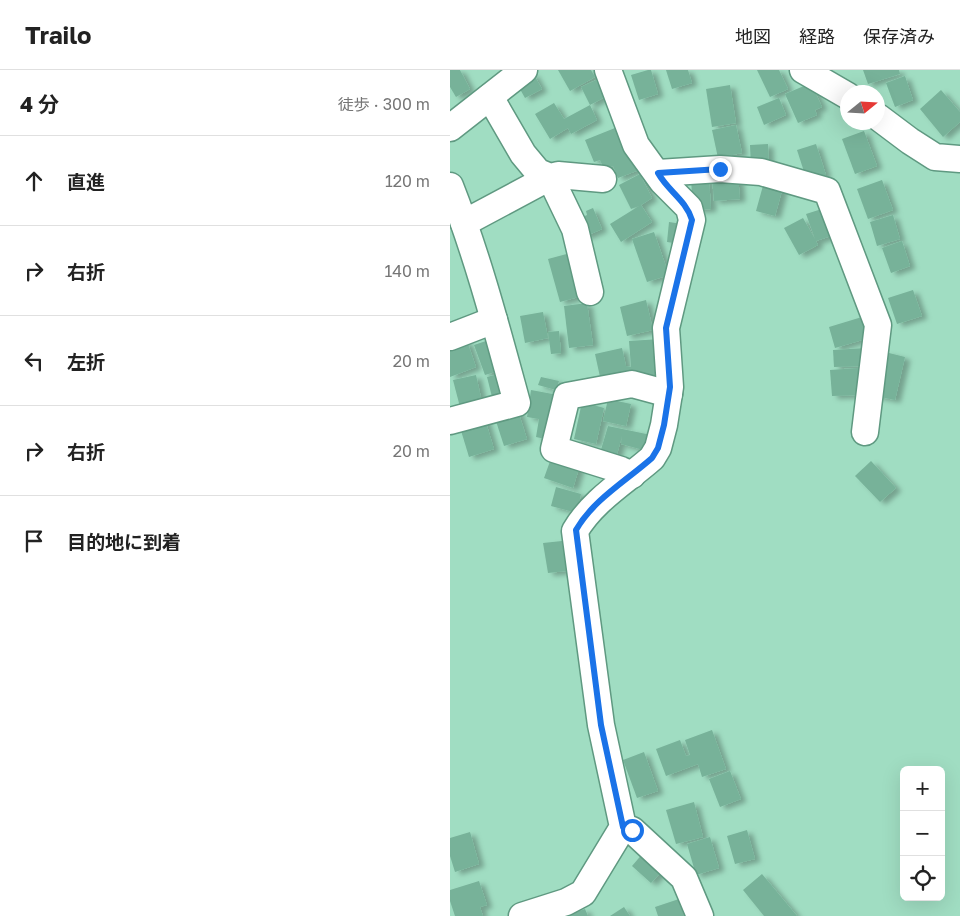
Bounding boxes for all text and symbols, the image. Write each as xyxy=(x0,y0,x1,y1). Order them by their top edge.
text: Trailo xyxy=(25,20,91,49)
text: 地図 xyxy=(735,25,771,47)
text: 経路 xyxy=(799,25,835,47)
text: 保存済み xyxy=(863,25,935,47)
north arrow xyxy=(840,85,885,130)
text: 4 分 xyxy=(20,91,59,117)
text: 徒歩 · 300 m xyxy=(338,94,430,114)
route end xyxy=(709,158,732,181)
icon: ahead xyxy=(20,167,48,195)
text: 直進 xyxy=(67,170,105,193)
text: 120 m xyxy=(385,171,430,191)
icon: right xyxy=(20,257,48,285)
text: 右折 xyxy=(67,260,105,283)
text: 140 m xyxy=(384,261,430,281)
icon: left xyxy=(20,347,48,375)
text: 左折 xyxy=(67,350,105,373)
text: 20 m xyxy=(393,351,430,371)
icon: right xyxy=(20,437,48,465)
text: 右折 xyxy=(67,440,105,463)
text: 20 m xyxy=(393,441,430,461)
icon: arrive xyxy=(20,527,48,555)
text: 目的地に到着 xyxy=(67,530,181,553)
map controls xyxy=(900,766,945,901)
button: + xyxy=(900,766,945,811)
button: − xyxy=(900,811,945,856)
route start xyxy=(621,819,644,842)
button: locate xyxy=(900,856,945,901)

